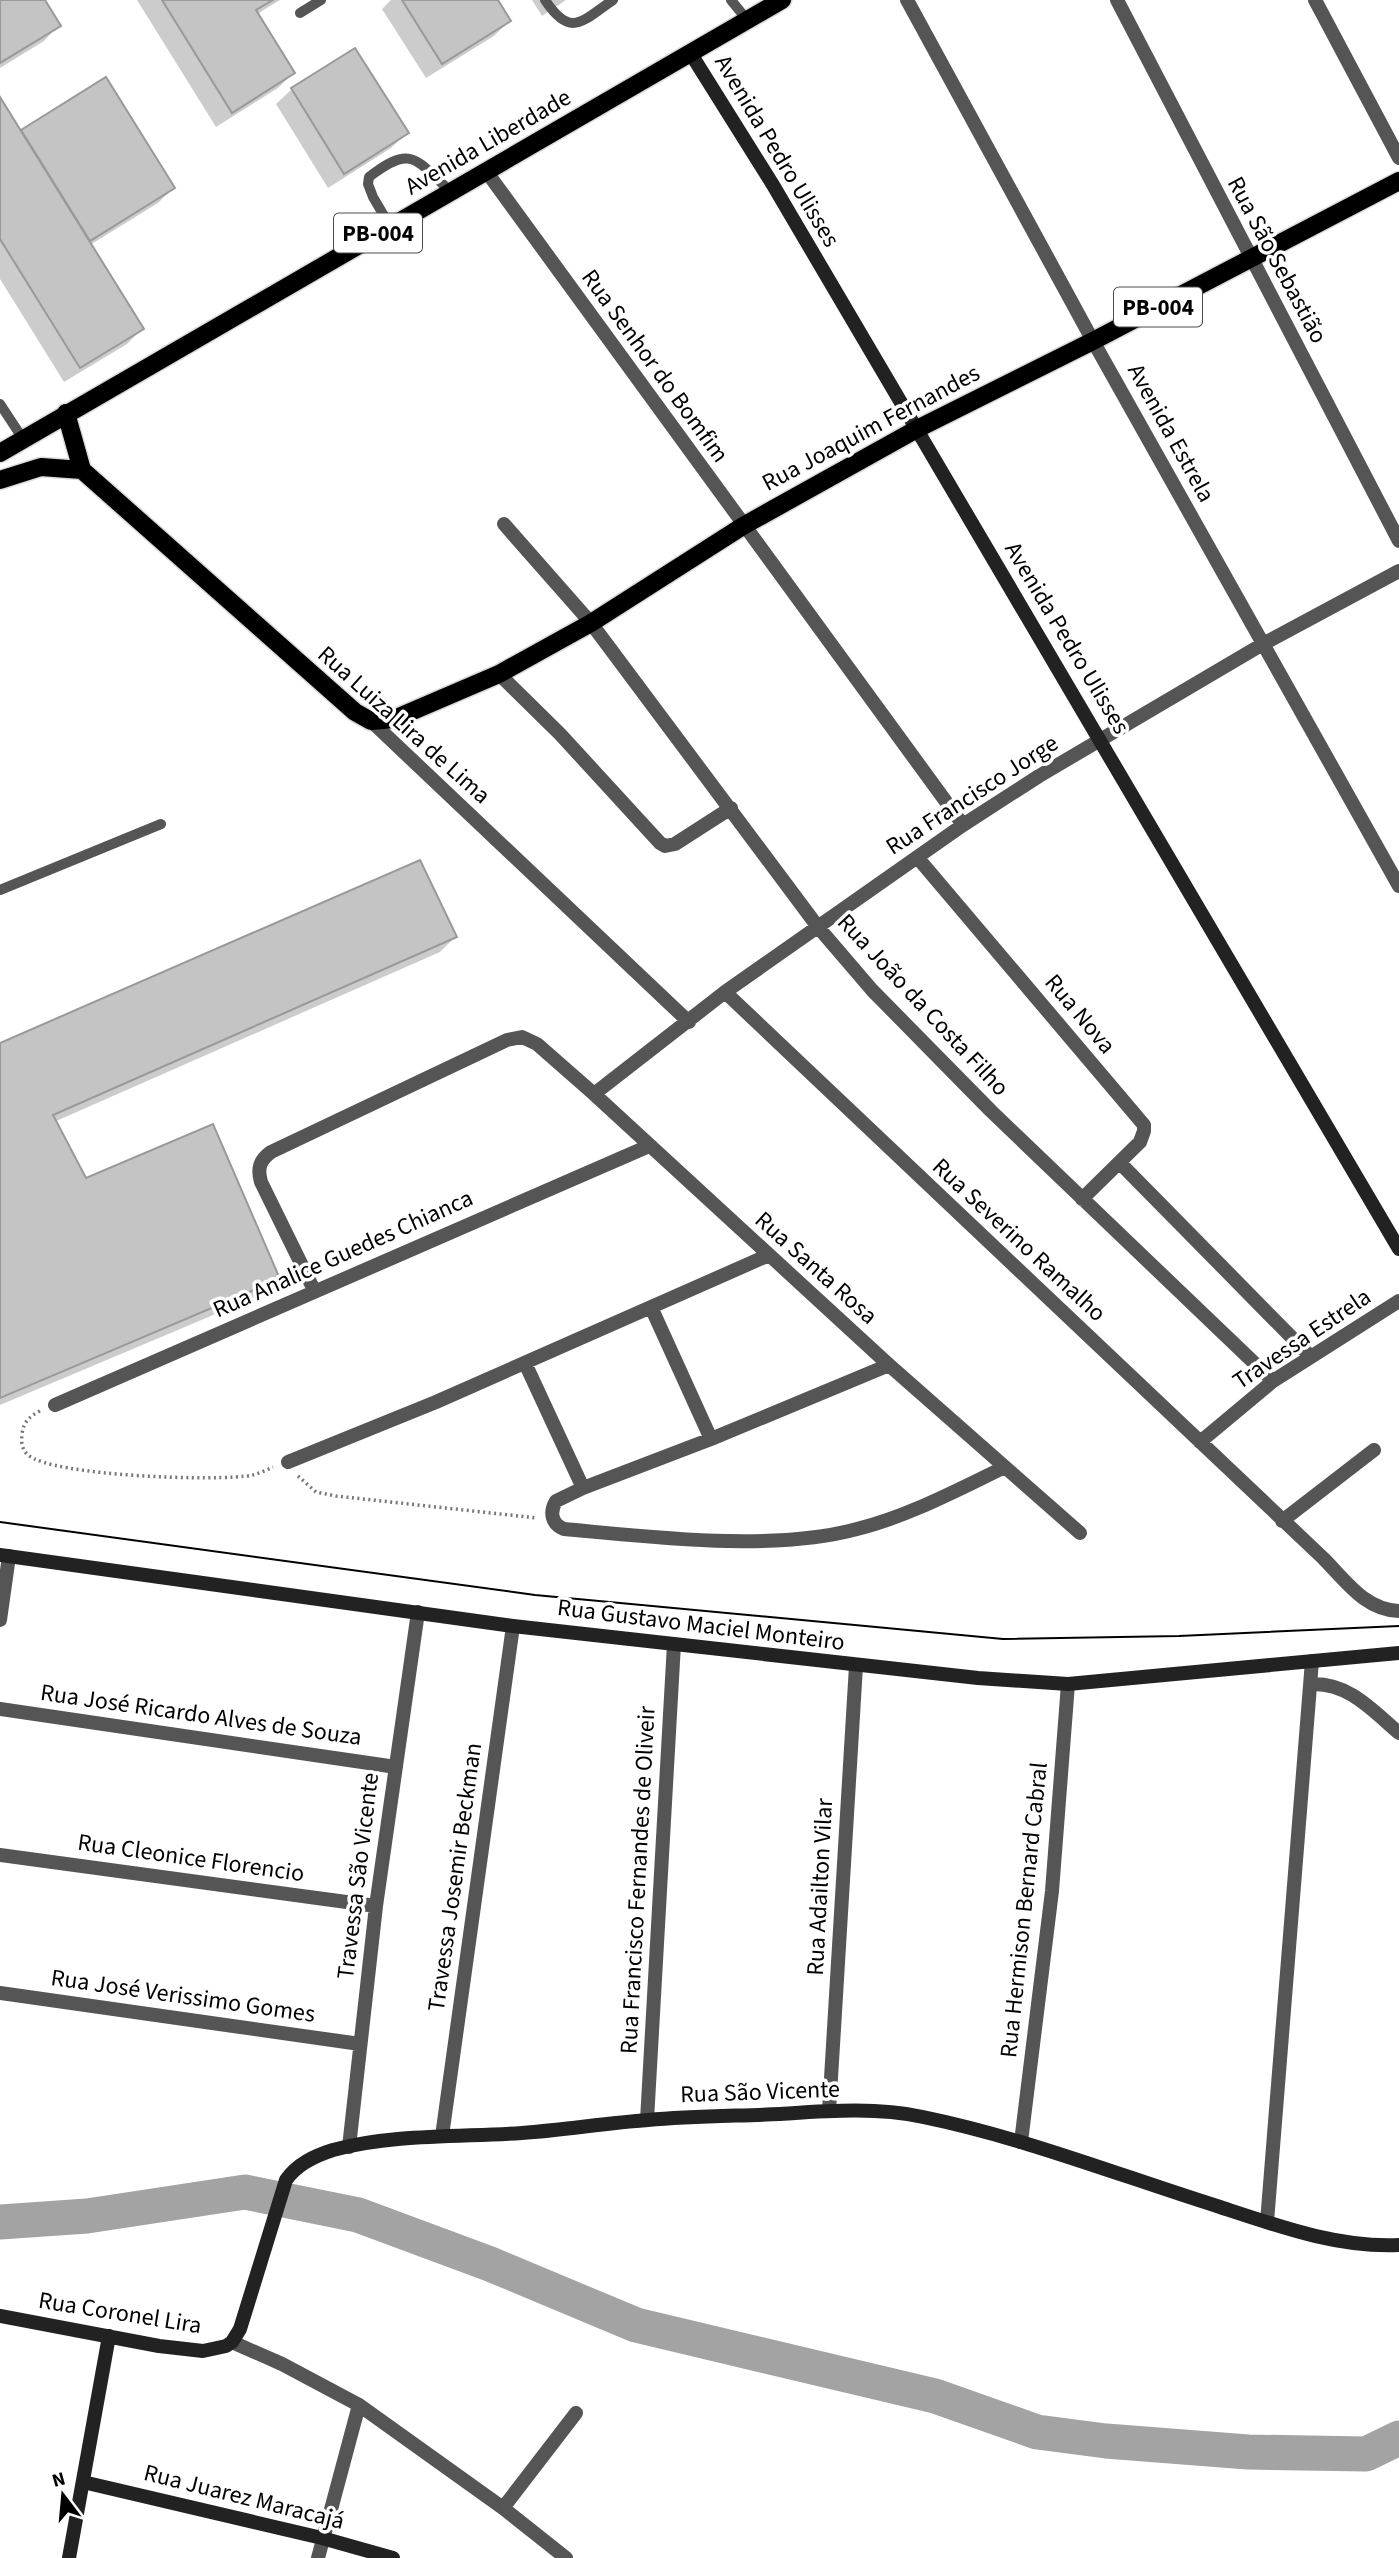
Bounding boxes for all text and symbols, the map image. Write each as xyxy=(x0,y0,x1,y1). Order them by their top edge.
street label: Avenida Pedro Ulisses xyxy=(706,48,848,254)
street label: Avenida Liberdade xyxy=(398,80,578,204)
street label: Rua São Sebastião xyxy=(1218,170,1336,350)
road number: PB-004 xyxy=(334,214,422,252)
street label: Rua Senhor do Bomfim xyxy=(573,262,737,470)
road number: PB-004 xyxy=(1114,288,1202,326)
street label: Rua Joaquim Fernandes xyxy=(756,356,986,500)
street label: Avenida Estrela xyxy=(1118,357,1224,509)
street label: Avenida Pedro Ulisses xyxy=(996,535,1138,741)
street label: Rua Luiza Lira de Lima xyxy=(310,638,498,812)
street label: Rua Francisco Jorge xyxy=(879,726,1065,864)
street label: Rua João da Costa Filho xyxy=(829,906,1017,1104)
street label: Rua Nova xyxy=(1036,966,1124,1062)
street label: Rua Severino Ramalho xyxy=(924,1150,1114,1330)
street label: Rua Analice Guedes Chianca xyxy=(207,1181,479,1327)
street label: Rua Santa Rosa xyxy=(747,1203,885,1333)
street label: Travessa Estrela xyxy=(1226,1280,1378,1398)
street label: Rua Gustavo Maciel Monteiro xyxy=(555,1590,847,1660)
street label: Rua José Ricardo Alves de Souza xyxy=(38,1675,364,1755)
street label: Rua Francisco Fernandes de Oliveir xyxy=(611,1704,665,2055)
street label: Travessa Josemir Beckman xyxy=(419,1740,491,2014)
street label: Rua Hermison Bernard Cabral xyxy=(991,1760,1057,2060)
street label: Travessa São Vicente xyxy=(328,1771,388,1981)
street label: Rua Adailton Vilar xyxy=(798,1797,842,1977)
street label: Rua Cleonice Florencio xyxy=(75,1825,307,1891)
street label: Rua José Verissimo Gomes xyxy=(49,1960,317,2032)
street label: Rua São Vicente xyxy=(680,2072,840,2112)
street label: Rua Coronel Lira xyxy=(36,2283,204,2343)
street label: Rua Juarez Maracajá xyxy=(140,2455,348,2539)
north arrow xyxy=(28,2460,98,2530)
text: N xyxy=(49,2465,69,2495)

